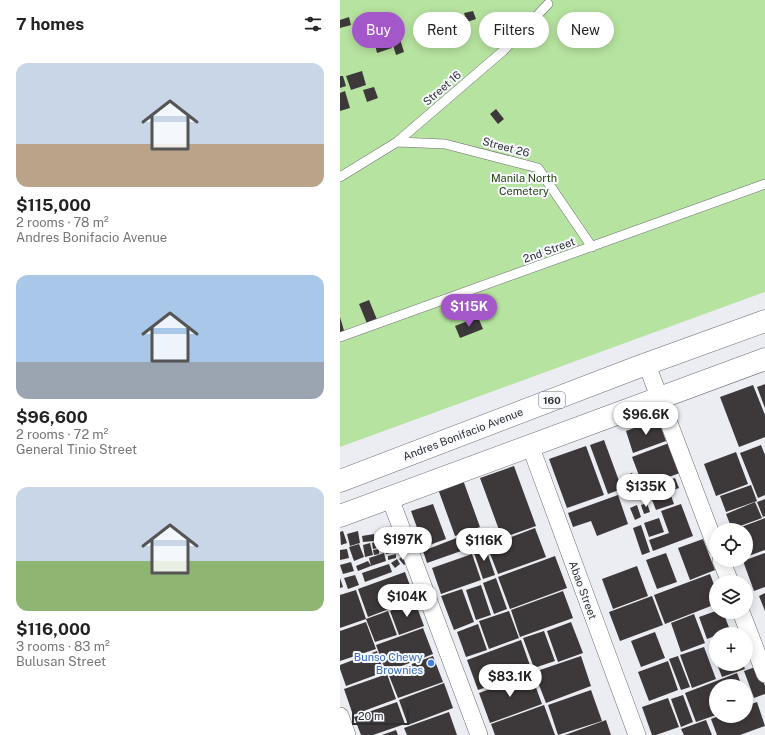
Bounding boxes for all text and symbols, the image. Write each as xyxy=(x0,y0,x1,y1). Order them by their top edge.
chip: Buy xyxy=(352,12,405,48)
chip: Rent xyxy=(413,12,471,48)
chip: Filters xyxy=(479,12,549,48)
chip: New xyxy=(557,12,614,48)
icon: filters xyxy=(302,13,324,35)
text: 7 homes xyxy=(16,14,84,34)
street label: Street 16 xyxy=(421,68,463,108)
icon: home xyxy=(134,89,206,161)
street label: Street 26 xyxy=(481,135,531,159)
park label: Manila North Cemetery xyxy=(491,172,557,197)
text: $115,000 xyxy=(16,195,91,215)
text: 2 rooms · 78 m² xyxy=(16,215,109,230)
text: Andres Bonifacio Avenue xyxy=(16,230,167,245)
street label: 2nd Street xyxy=(521,235,577,265)
pin: $115K xyxy=(441,294,497,328)
text: $115K xyxy=(450,299,488,314)
icon: home xyxy=(134,301,206,373)
road number: 160 xyxy=(539,392,565,408)
pin: $96.6K xyxy=(613,402,679,436)
street label: Andres Bonifacio Avenue xyxy=(401,405,525,463)
text: $96,600 xyxy=(16,407,88,427)
text: $96.6K xyxy=(622,407,670,422)
text: 2 rooms · 72 m² xyxy=(16,427,108,442)
text: General Tinio Street xyxy=(16,442,137,457)
pin: $135K xyxy=(618,474,674,508)
text: $135K xyxy=(625,479,667,494)
icon: home xyxy=(134,513,206,585)
map controls xyxy=(709,523,753,723)
button: locate xyxy=(709,523,753,567)
pin: $197K xyxy=(375,527,431,561)
pin: $116K xyxy=(456,528,512,562)
text: $197K xyxy=(383,532,423,547)
text: $116K xyxy=(465,533,503,548)
street label: Abao Street xyxy=(567,559,599,621)
button: layers xyxy=(709,575,753,619)
pin: $104K xyxy=(379,584,435,618)
text: $104K xyxy=(387,589,427,604)
text: $116,000 xyxy=(16,619,91,639)
button: + xyxy=(709,627,753,671)
text: 3 rooms · 83 m² xyxy=(16,639,110,654)
place label: Bunso Chewy Brownies xyxy=(354,651,423,676)
text: Bulusan Street xyxy=(16,654,106,669)
marker: Bunso Chewy Brownies xyxy=(426,658,436,668)
pin: $83.1K xyxy=(477,664,543,698)
text: $83.1K xyxy=(488,669,532,684)
button: − xyxy=(709,679,753,723)
scale bar xyxy=(352,707,409,726)
text: 20 m xyxy=(358,710,383,722)

